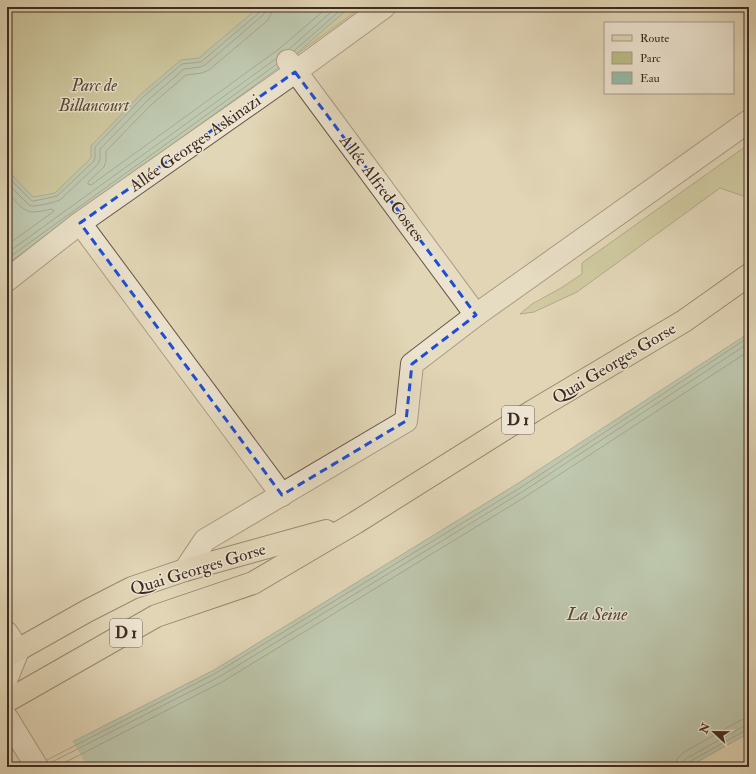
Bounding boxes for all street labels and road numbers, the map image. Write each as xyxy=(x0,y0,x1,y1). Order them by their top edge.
street label: Allée Georges Askinazi xyxy=(124,89,265,197)
street label: Allée Alfred Costes xyxy=(334,130,429,246)
street label: Quai Georges Gorse xyxy=(548,318,680,408)
road number: D 1 xyxy=(502,406,534,434)
street label: Quai Georges Gorse xyxy=(128,538,268,600)
road number: D 1 xyxy=(110,619,142,647)

